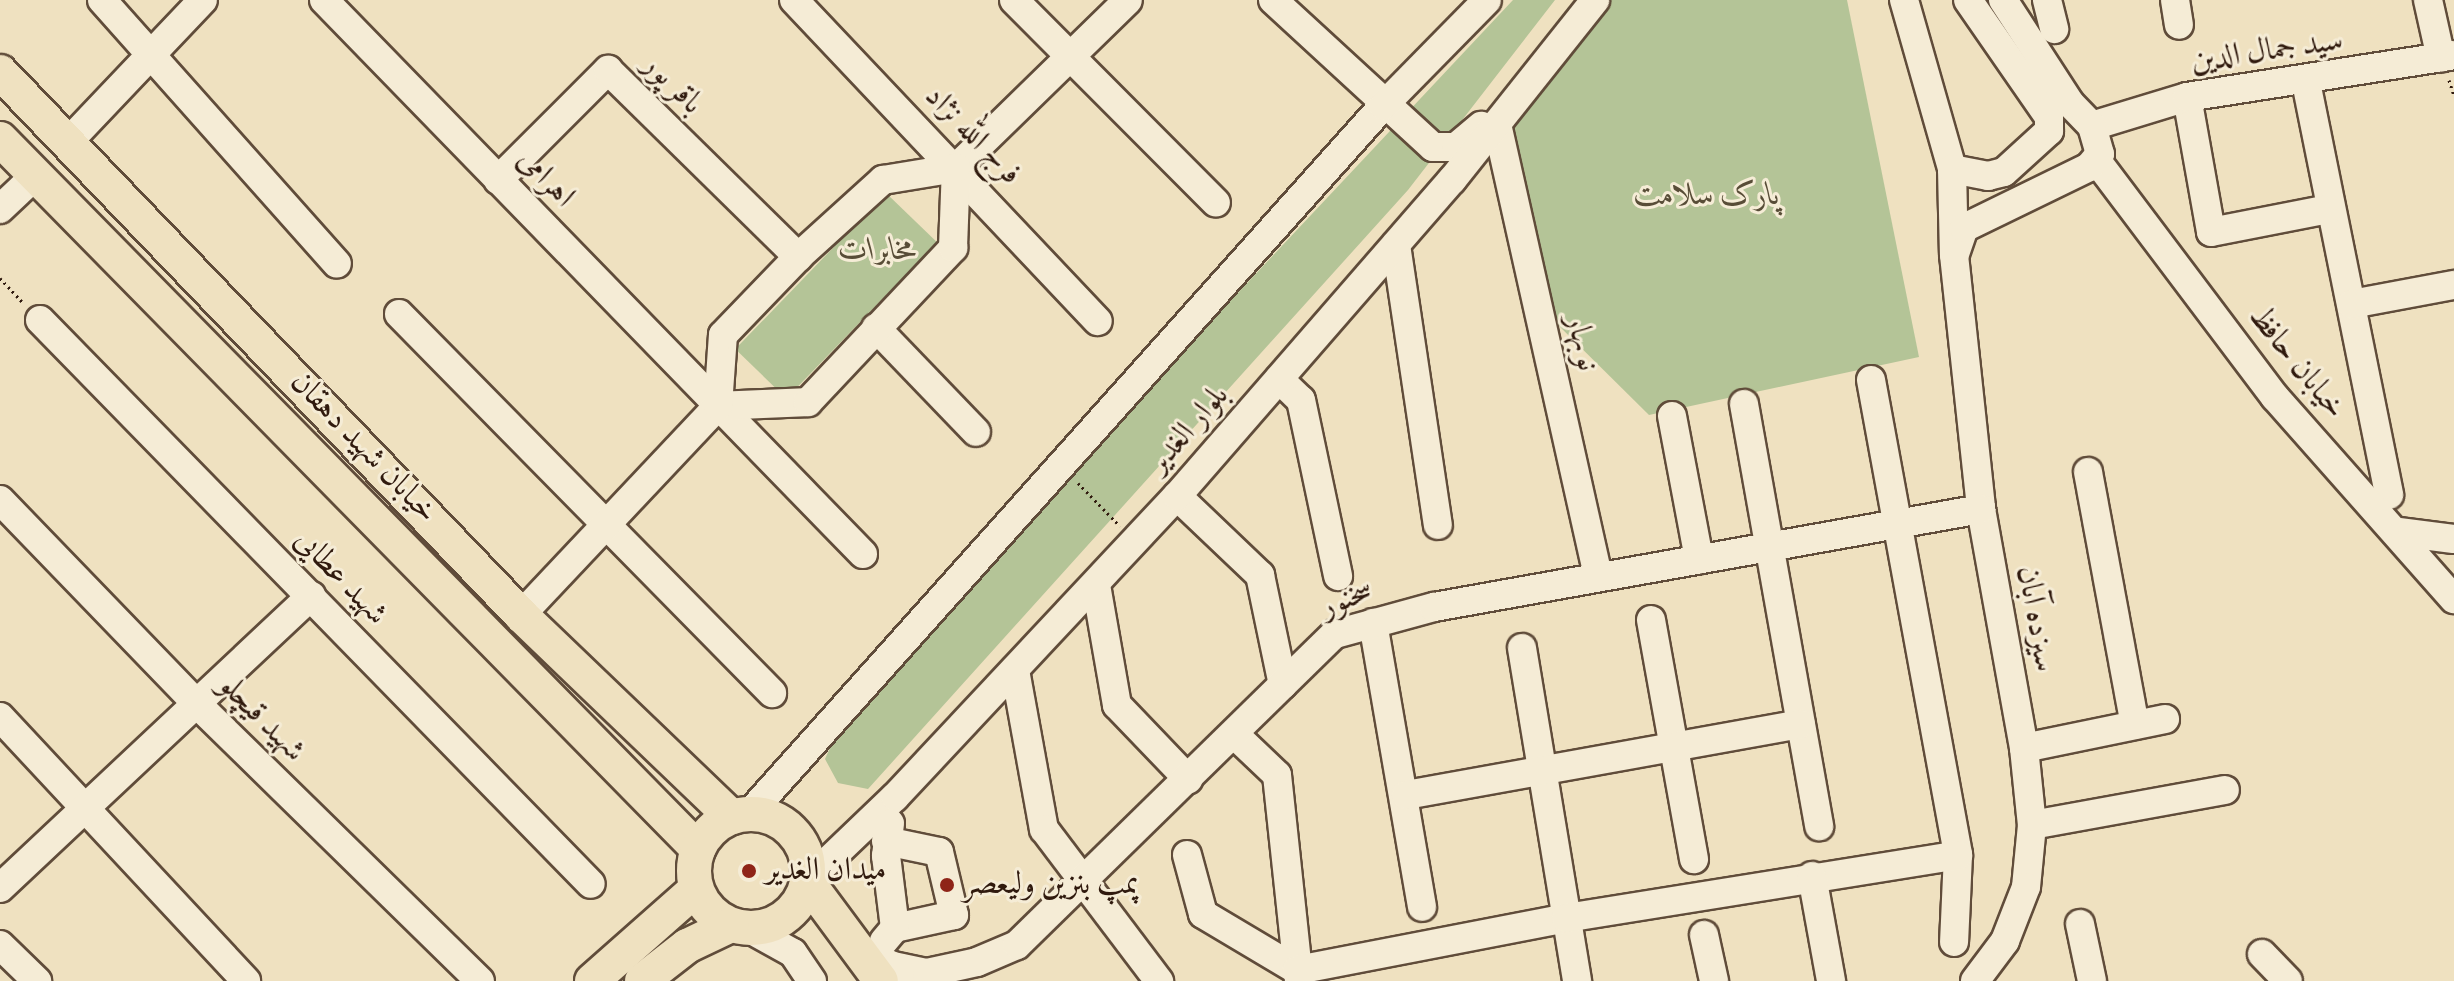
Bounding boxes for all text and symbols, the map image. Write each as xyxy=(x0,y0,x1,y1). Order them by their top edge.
street label: سید جمال الدین xyxy=(2188,22,2346,82)
street label: باقر پور xyxy=(634,47,710,123)
street label: فرج الله نژاد xyxy=(915,78,1029,194)
street label: اهرامی xyxy=(508,142,582,216)
park label: پارک سلامت xyxy=(1634,177,1780,215)
park label: مخابرات xyxy=(839,232,917,270)
street label: خیابان حافظ xyxy=(2239,299,2353,427)
street label: نوبهار xyxy=(1556,311,1606,375)
street label: خیابان شهید دهقان xyxy=(281,364,445,532)
street label: بلوار الغدیر xyxy=(1140,378,1238,482)
street label: شهید عطایی xyxy=(285,522,395,634)
street label: سیزده آبان xyxy=(2007,563,2063,675)
street label: سخنور xyxy=(1315,572,1379,628)
street label: شهید قیچلو xyxy=(209,667,313,771)
place label: میدان الغدیر xyxy=(765,852,887,890)
marker: میدان الغدیر xyxy=(740,862,758,880)
place label: پمپ بنزین ولیعصر xyxy=(963,866,1139,904)
marker: پمپ بنزین ولیعصر xyxy=(938,876,956,894)

